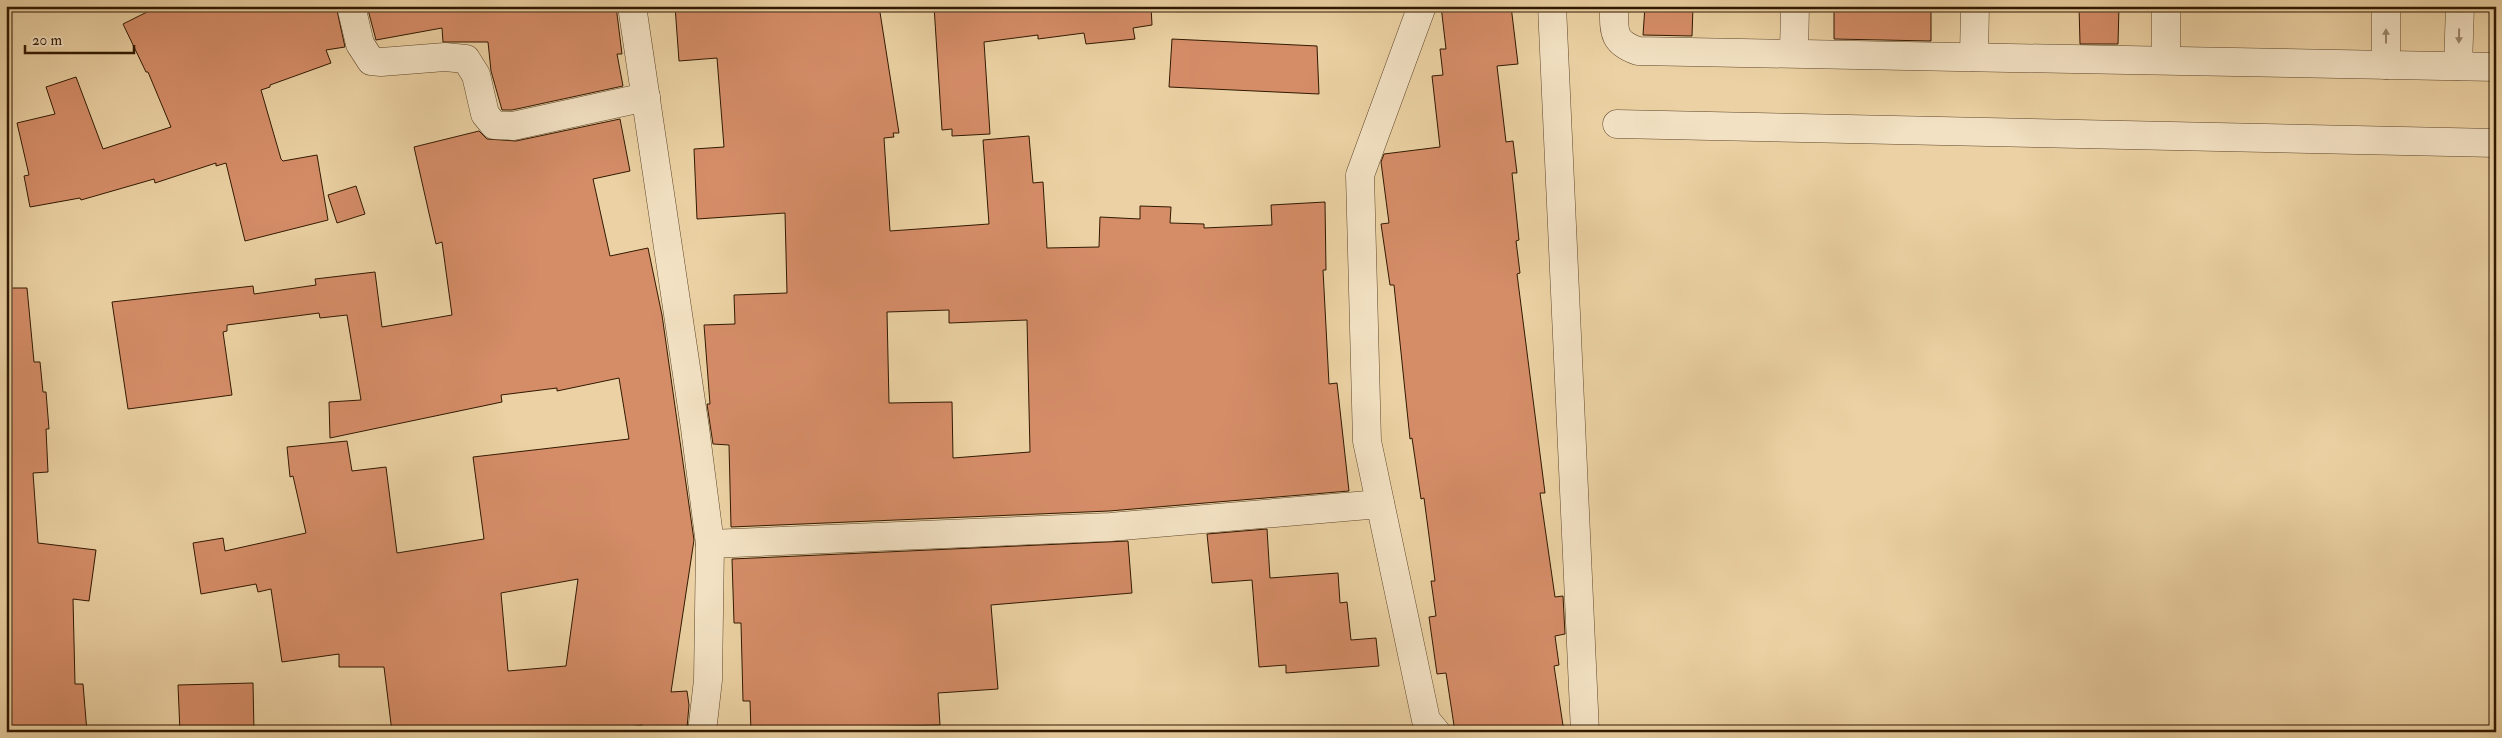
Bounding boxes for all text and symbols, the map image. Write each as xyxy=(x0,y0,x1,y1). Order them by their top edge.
scale bar xyxy=(25,22,134,54)
one-way arrow xyxy=(2382,27,2390,43)
one-way arrow xyxy=(2455,28,2463,44)
text: 20 m xyxy=(32,31,62,50)

